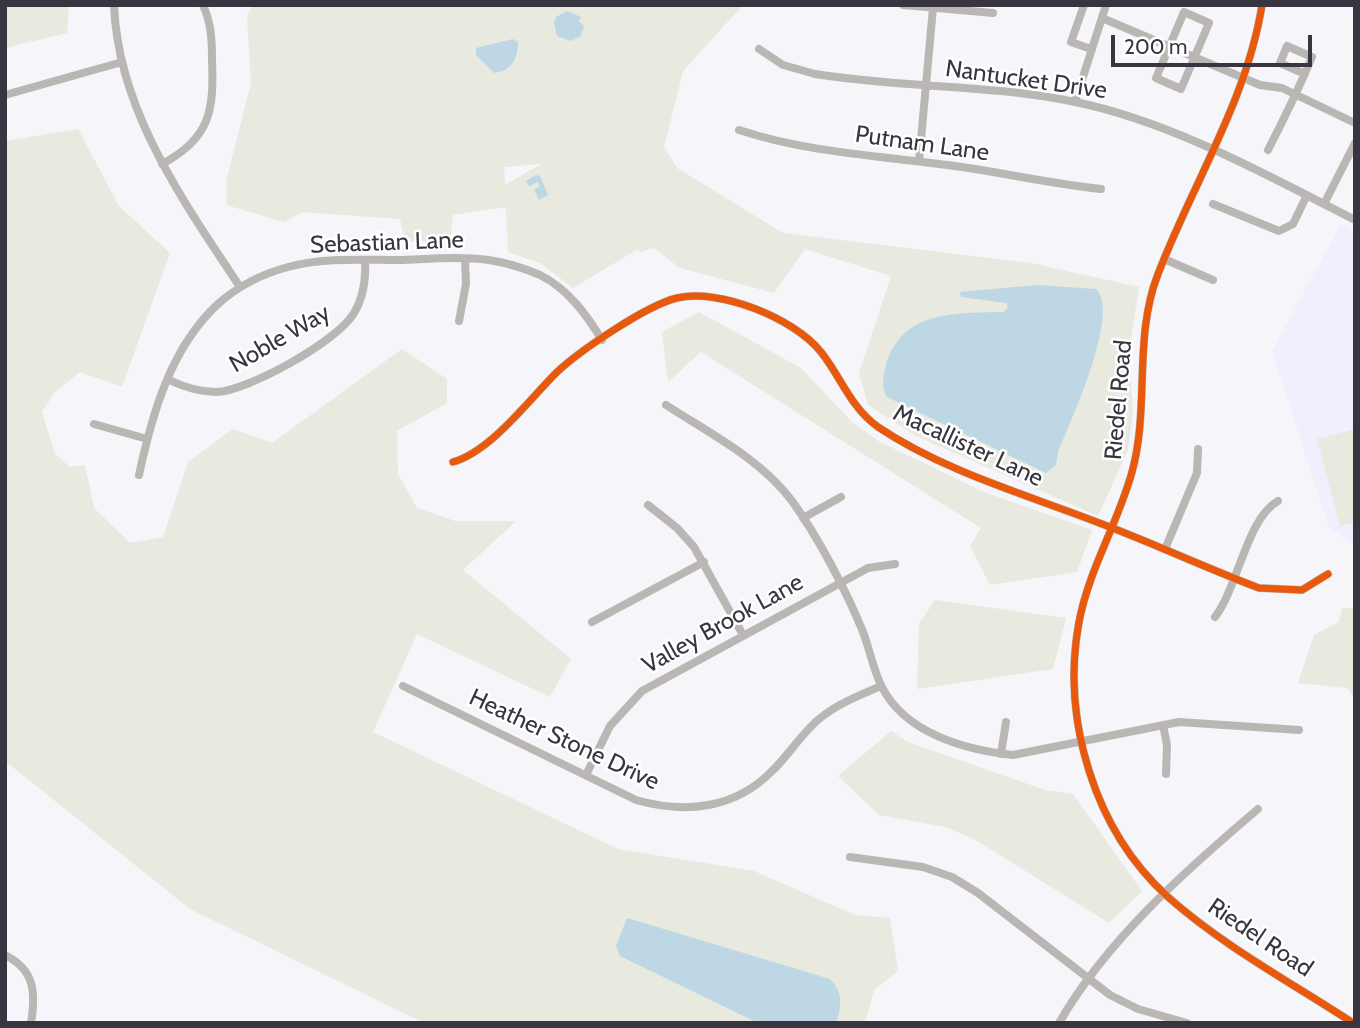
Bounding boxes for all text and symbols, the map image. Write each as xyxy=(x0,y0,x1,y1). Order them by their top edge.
scale bar xyxy=(1115,21,1316,65)
text: 200 m xyxy=(1124,34,1187,59)
street label: Nantucket Drive xyxy=(943,54,1109,106)
street label: Putnam Lane xyxy=(853,120,991,168)
street label: Sebastian Lane xyxy=(310,226,464,260)
street label: Noble Way xyxy=(225,299,335,379)
street label: Riedel Road xyxy=(1099,339,1139,461)
street label: Macallister Lane xyxy=(888,399,1048,493)
street label: Valley Brook Lane xyxy=(638,568,808,680)
street label: Heather Stone Drive xyxy=(464,683,664,797)
street label: Riedel Road xyxy=(1202,892,1318,984)

